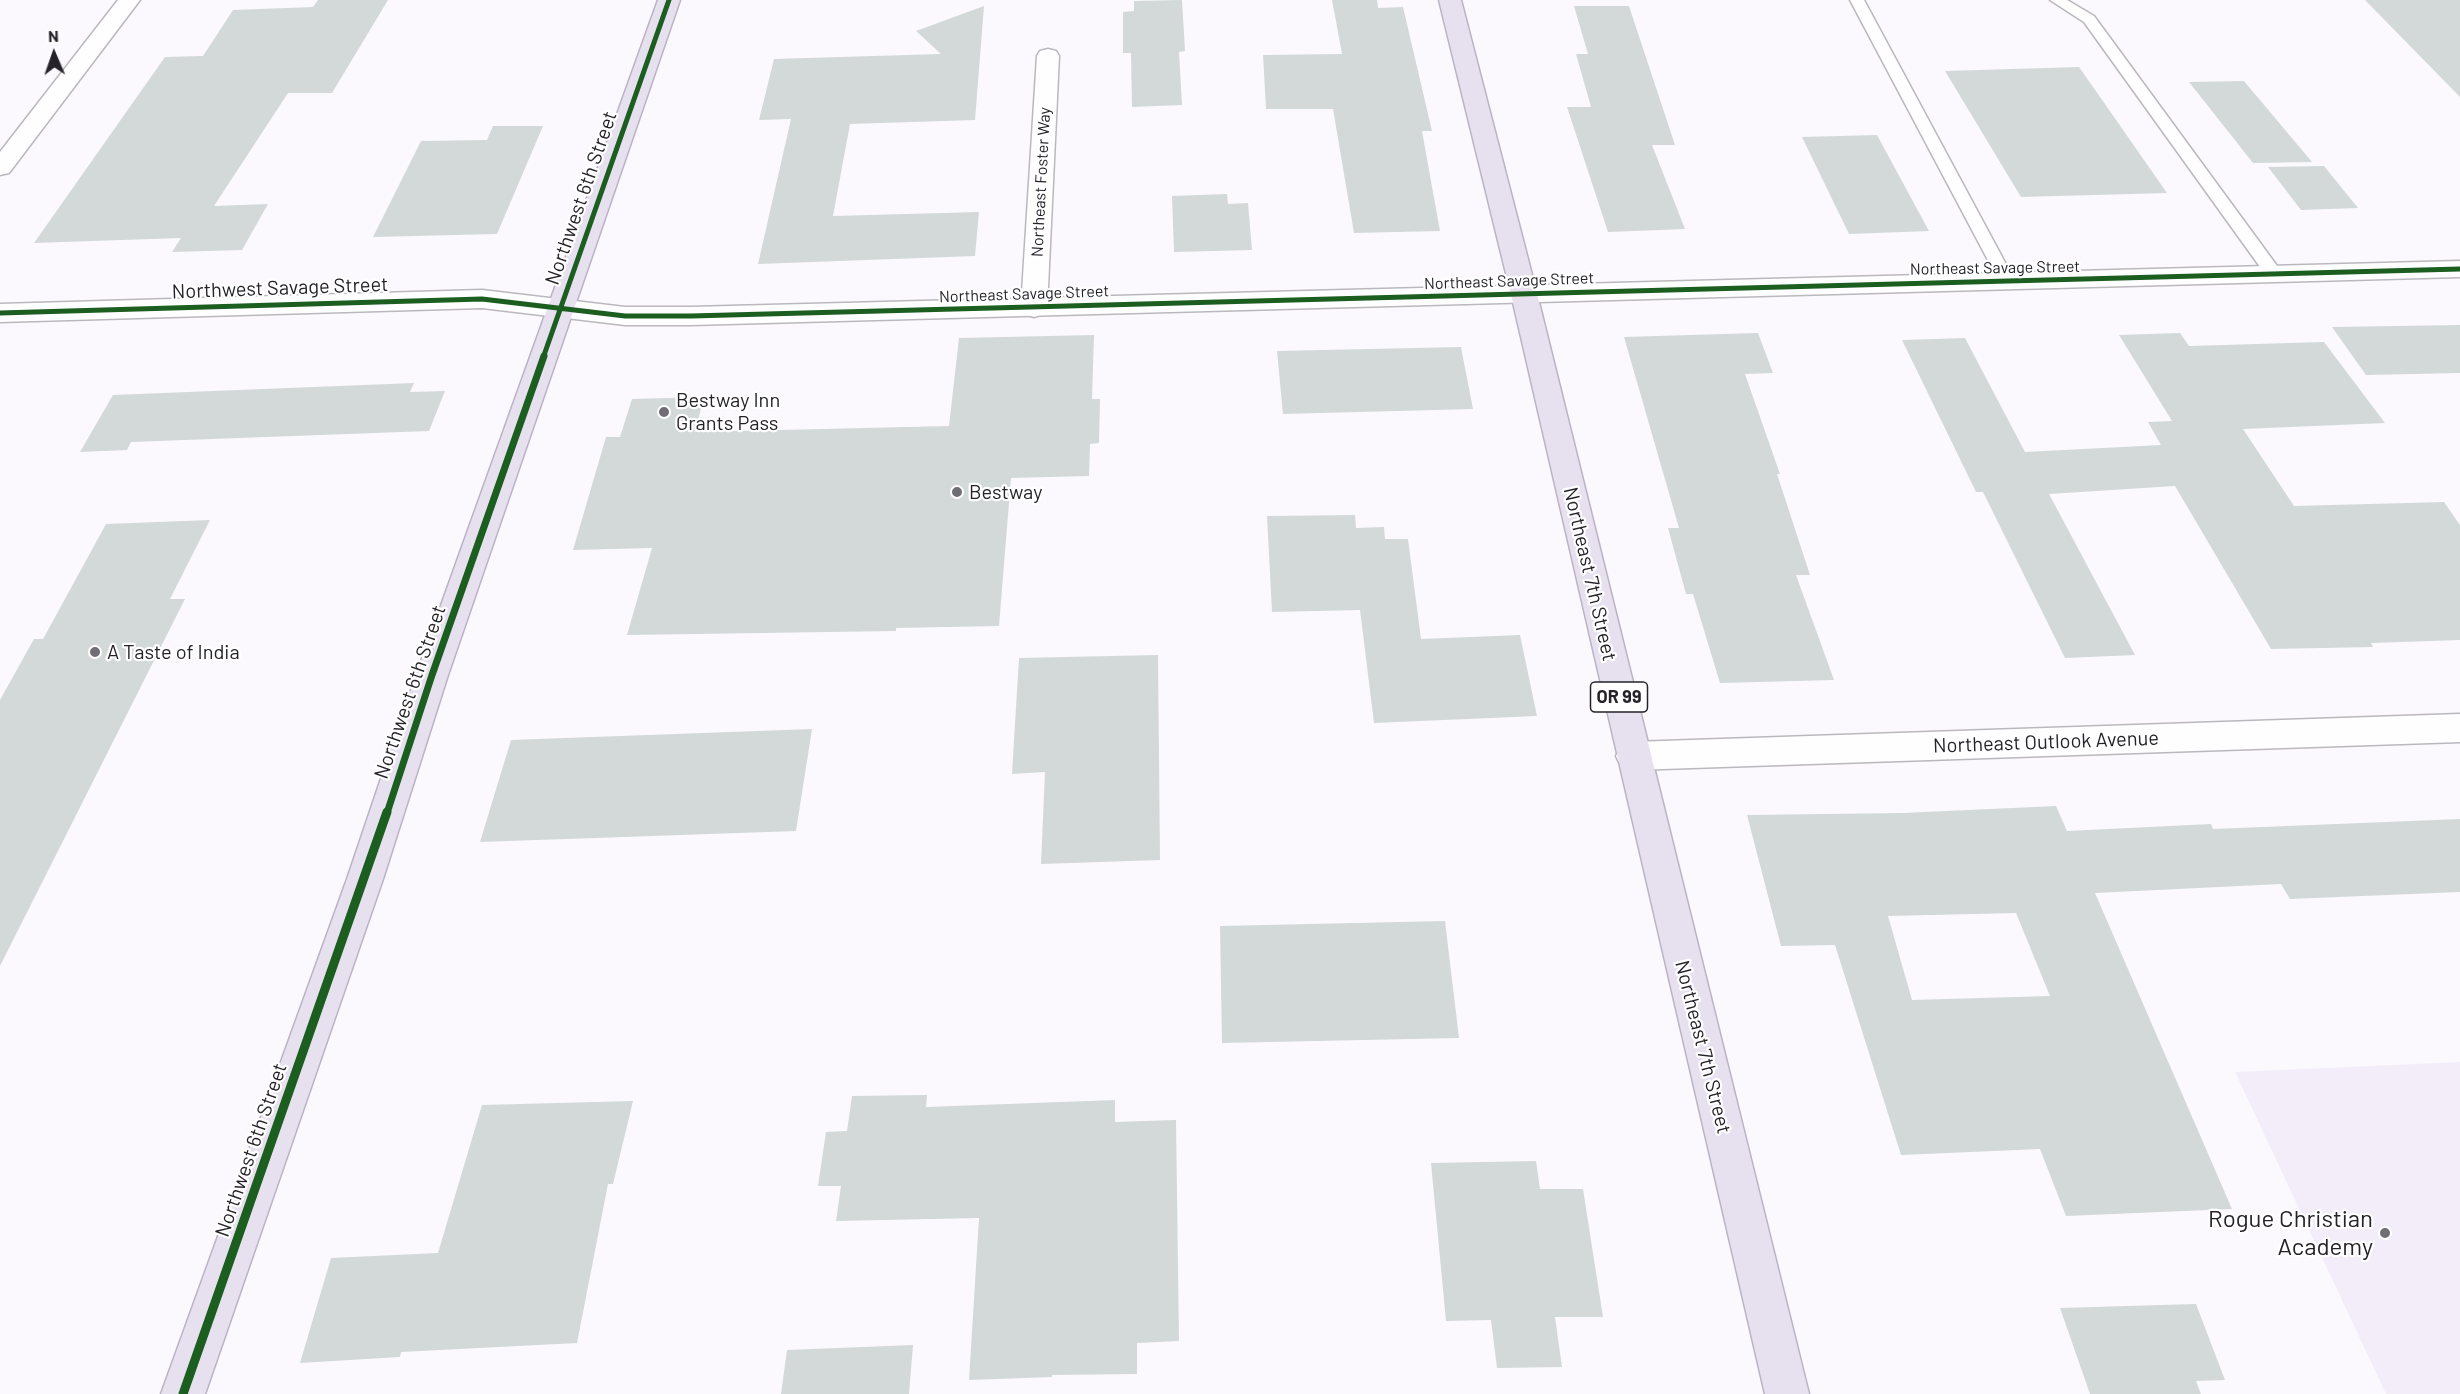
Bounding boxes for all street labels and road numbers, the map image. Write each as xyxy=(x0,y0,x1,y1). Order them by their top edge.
street label: Northeast Foster Way xyxy=(1027,107,1055,257)
street label: Northwest 6th Street xyxy=(540,108,622,288)
street label: Northeast Savage Street xyxy=(1910,257,2080,279)
street label: Northeast Savage Street xyxy=(1424,268,1594,294)
street label: Northwest Savage Street xyxy=(171,272,389,304)
street label: Northeast Savage Street xyxy=(939,281,1109,307)
street label: Northeast 7th Street xyxy=(1558,485,1622,663)
street label: Northwest 6th Street xyxy=(369,602,451,782)
road number: OR 99 xyxy=(1590,682,1648,712)
street label: Northeast Outlook Avenue xyxy=(1933,726,2159,758)
street label: Northeast 7th Street xyxy=(1670,958,1736,1136)
street label: Northwest 6th Street xyxy=(210,1060,292,1240)

